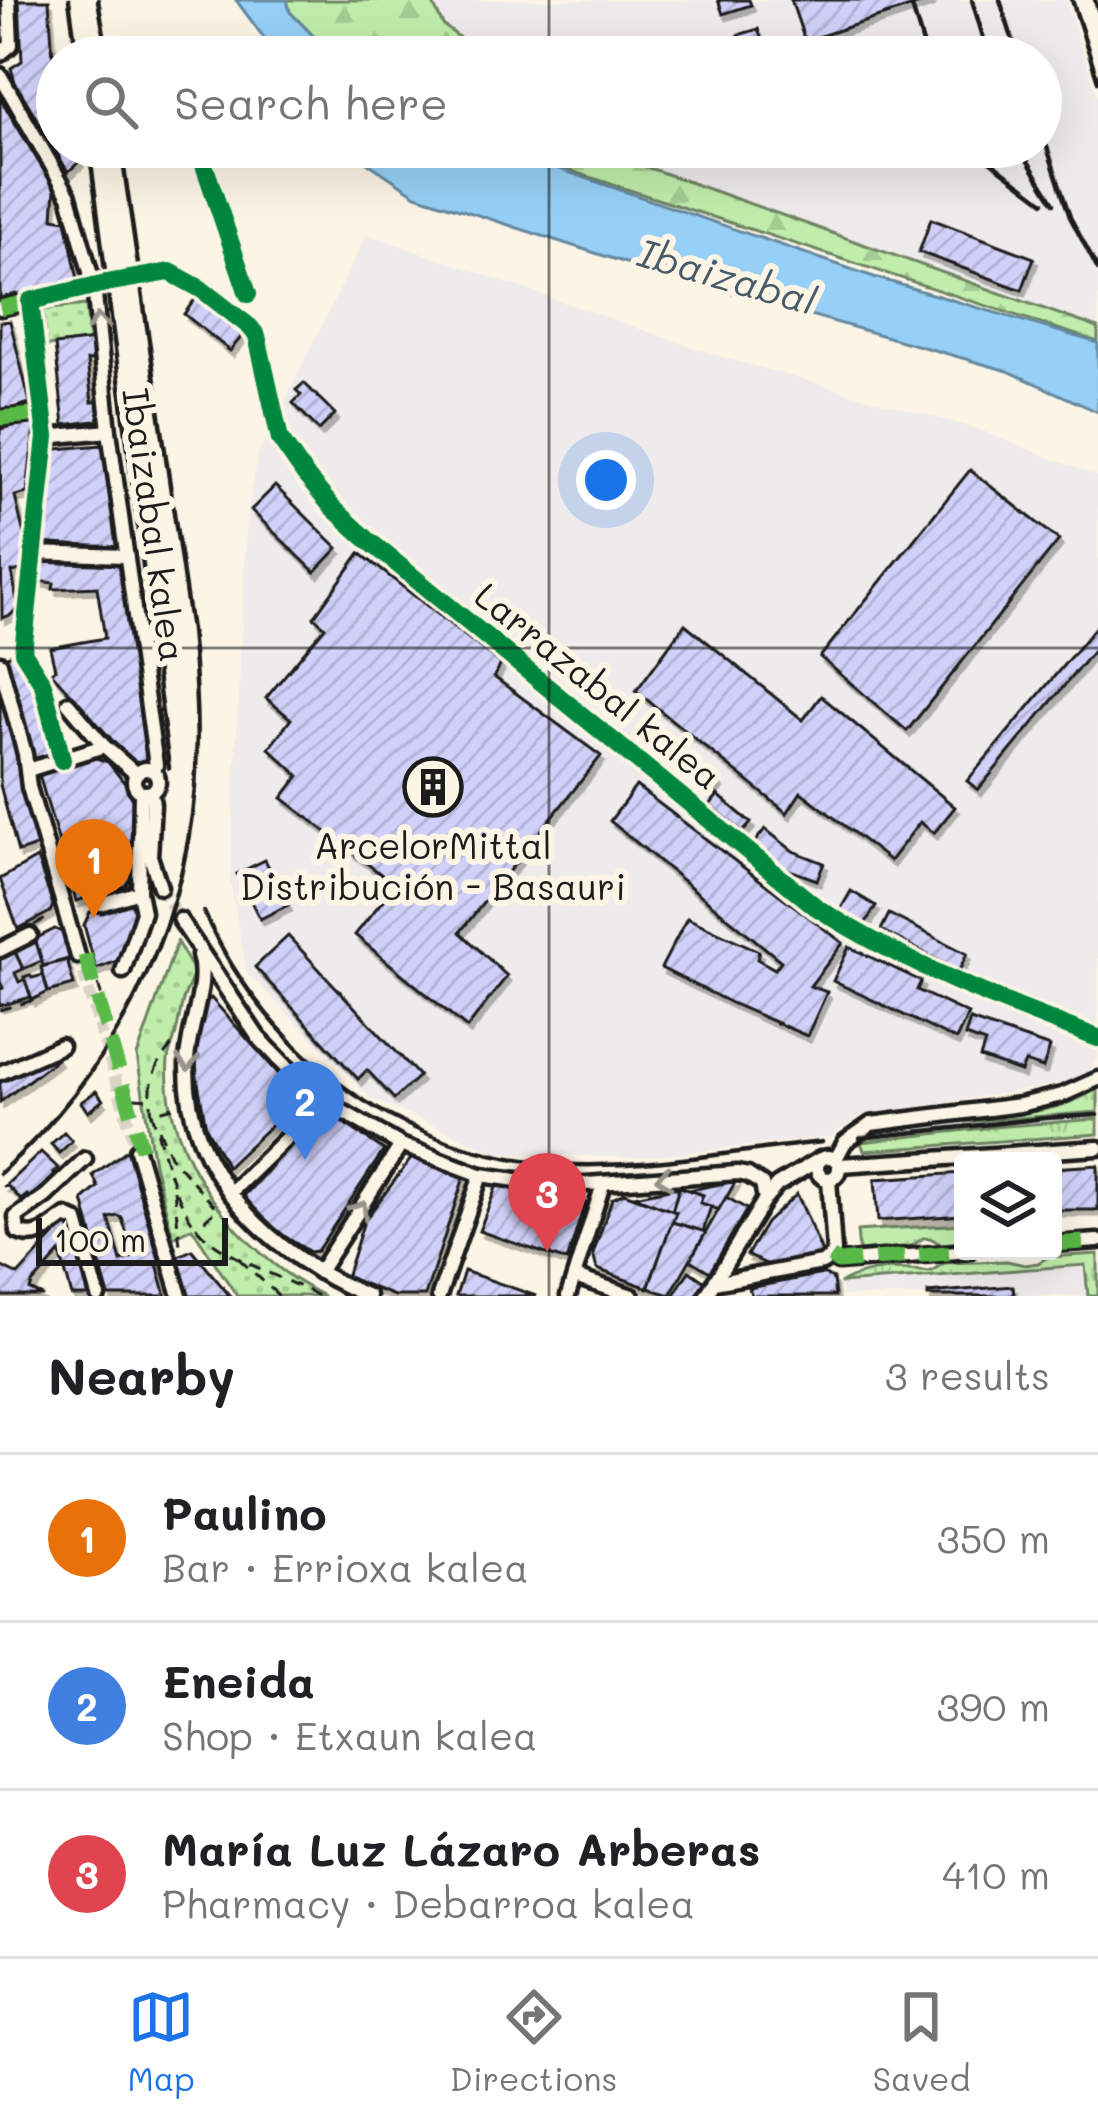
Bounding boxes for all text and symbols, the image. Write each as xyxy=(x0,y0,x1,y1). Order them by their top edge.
search box xyxy=(36,36,1062,168)
icon: search xyxy=(78,69,144,135)
text: Search here xyxy=(174,73,448,131)
water label: Ibaizabal xyxy=(632,226,823,325)
one-way arrow xyxy=(86,313,111,332)
street label: Ibaizabal kalea xyxy=(113,385,198,665)
your location xyxy=(576,450,636,510)
street label: Larrazabal kalea xyxy=(466,571,732,799)
building icon: ArcelorMittal Distribución - Basauri xyxy=(402,756,464,818)
pin: 1 xyxy=(55,819,133,918)
place label: ArcelorMittal Distribución - Basauri xyxy=(240,821,626,909)
one-way arrow xyxy=(176,1054,202,1073)
pin: 2 xyxy=(266,1061,344,1160)
map controls xyxy=(954,1152,1062,1260)
button: layers xyxy=(954,1152,1062,1260)
pin: 3 xyxy=(508,1153,586,1252)
one-way arrow xyxy=(654,1165,673,1190)
one-way arrow xyxy=(346,1200,368,1222)
scale bar xyxy=(36,1212,228,1265)
text: 100 m xyxy=(54,1217,146,1260)
text: Nearby xyxy=(48,1341,235,1408)
text: 3 results xyxy=(885,1349,1050,1400)
text: Paulino xyxy=(162,1483,327,1541)
text: 1 xyxy=(78,1512,96,1563)
text: 350 m xyxy=(937,1512,1050,1563)
text: Bar · Errioxa kalea xyxy=(162,1541,528,1592)
text: Eneida xyxy=(162,1651,315,1709)
text: 2 xyxy=(76,1680,98,1731)
text: 390 m xyxy=(936,1680,1050,1731)
text: Shop · Etxaun kalea xyxy=(162,1709,537,1760)
text: María Luz Lázaro Arberas xyxy=(162,1819,760,1877)
text: 3 xyxy=(75,1848,99,1899)
text: 410 m xyxy=(942,1848,1050,1899)
text: Pharmacy · Debarroa kalea xyxy=(162,1877,695,1928)
tab: Map xyxy=(128,1984,195,2099)
tab: Directions xyxy=(450,1984,617,2099)
tab: Saved xyxy=(873,1984,970,2099)

